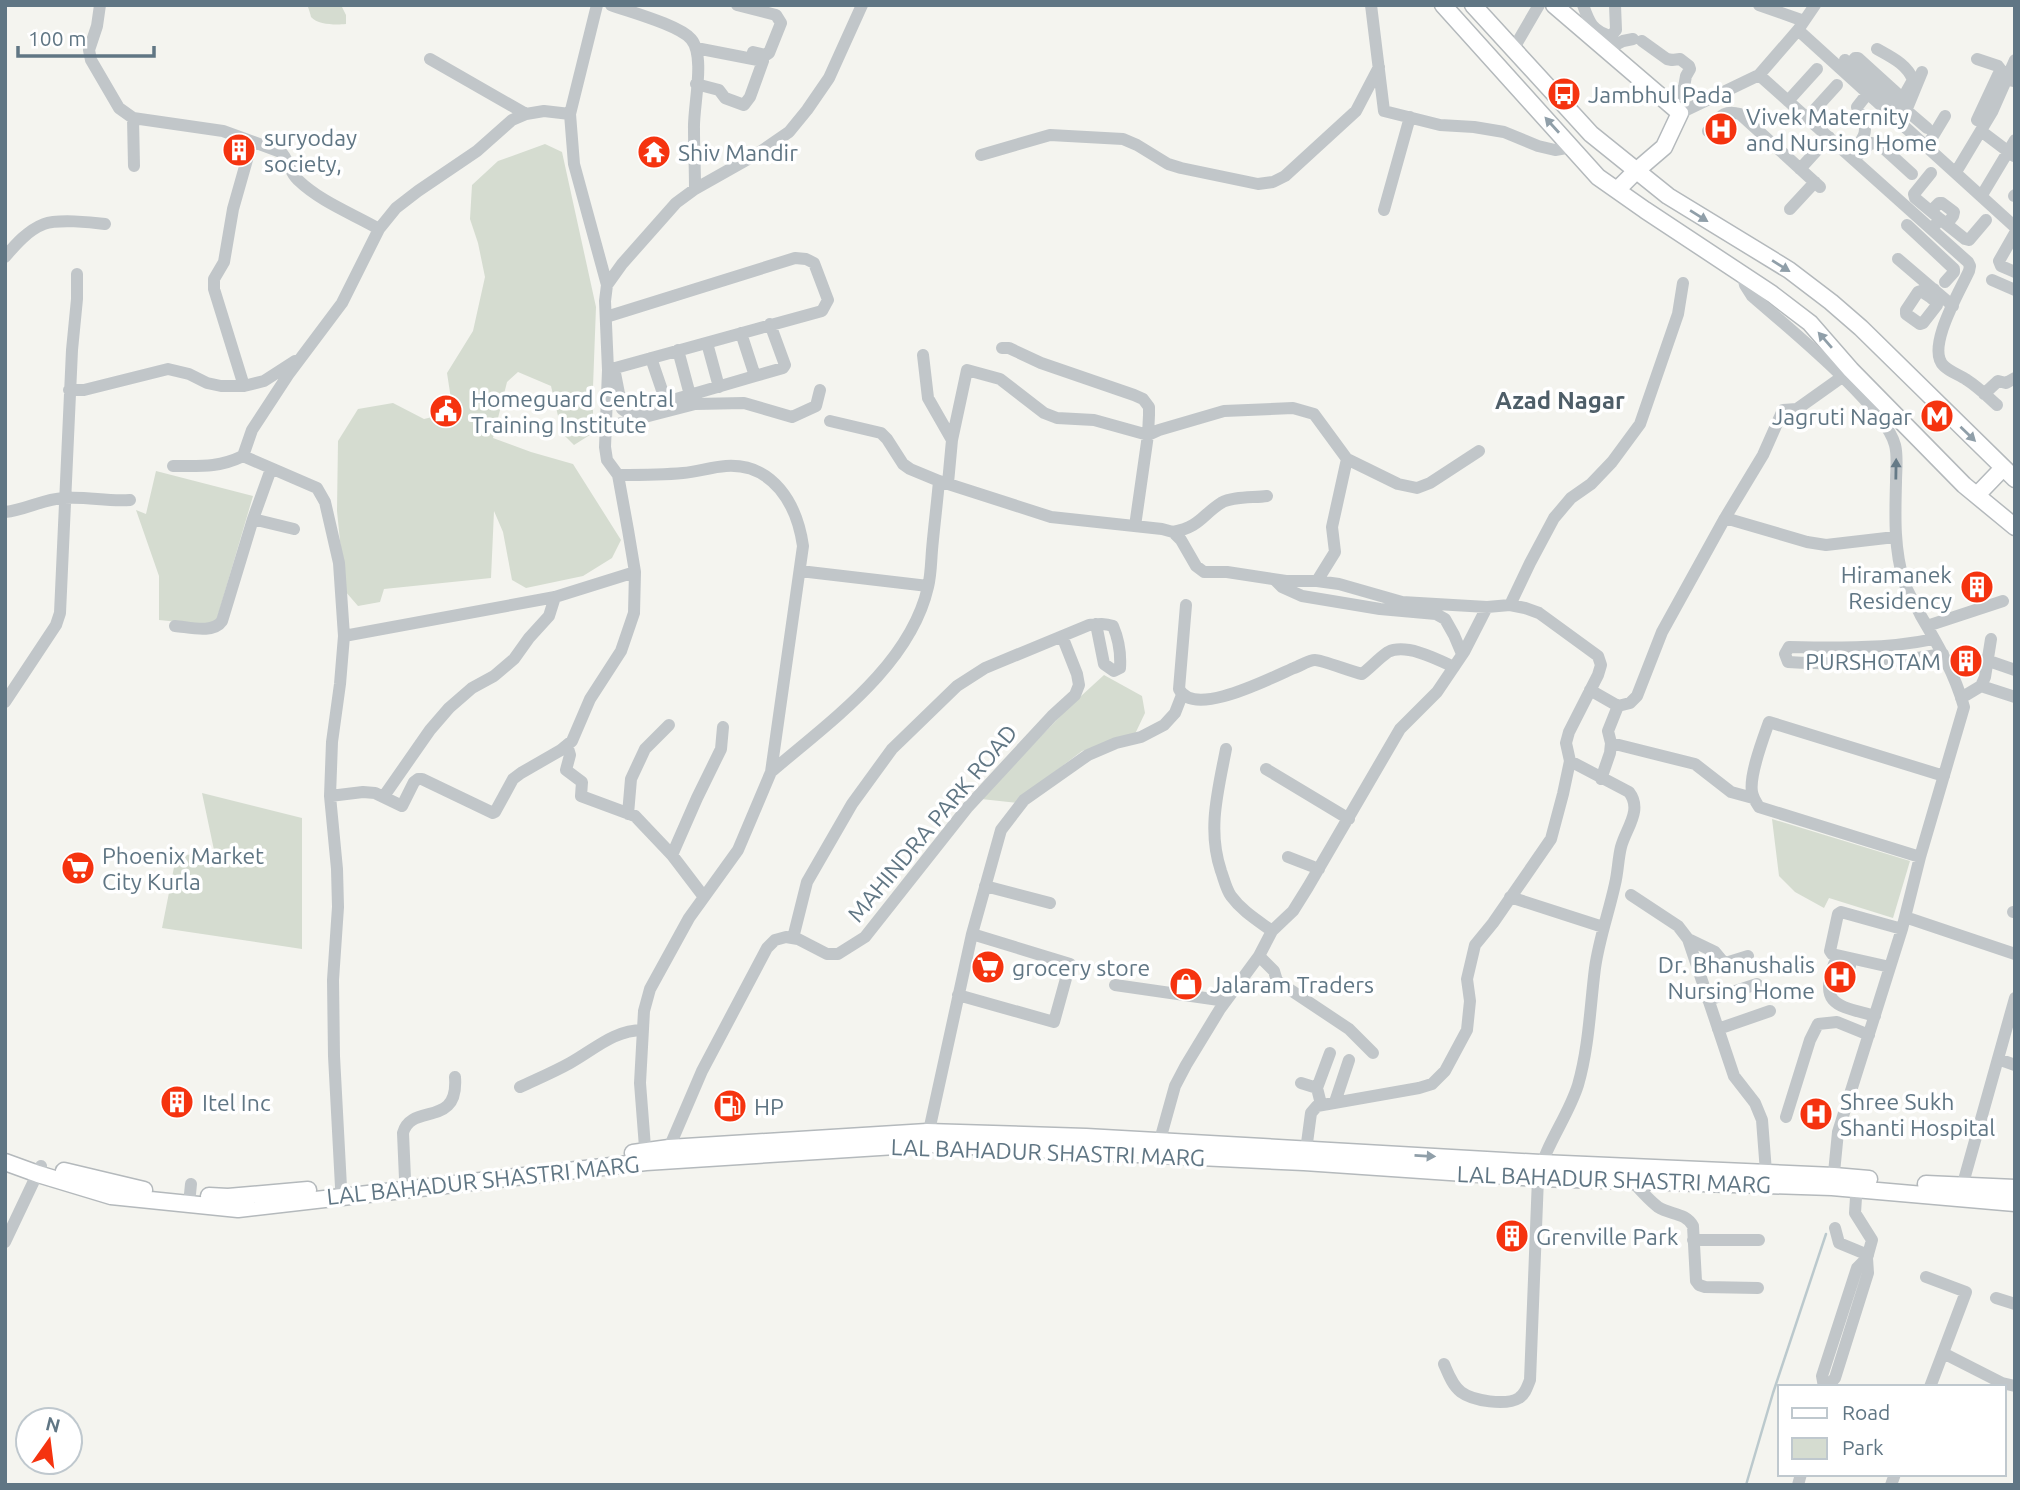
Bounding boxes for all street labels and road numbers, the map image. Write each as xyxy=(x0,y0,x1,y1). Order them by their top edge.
street label: MAHINDRA PARK ROAD xyxy=(842,720,1022,926)
street label: LAL BAHADUR SHASTRI MARG xyxy=(890,1134,1206,1170)
street label: LAL BAHADUR SHASTRI MARG xyxy=(325,1151,641,1209)
street label: LAL BAHADUR SHASTRI MARG xyxy=(1456,1161,1772,1197)

